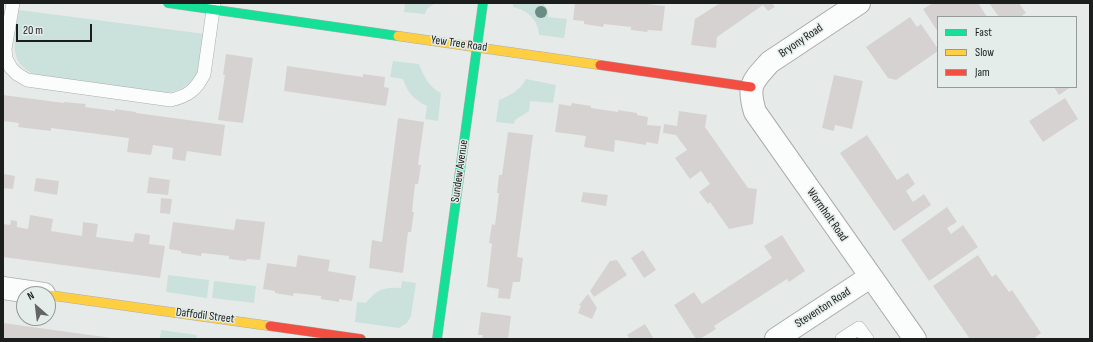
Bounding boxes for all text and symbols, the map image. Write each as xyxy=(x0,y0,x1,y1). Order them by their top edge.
scale bar xyxy=(18,16,94,42)
legend xyxy=(937,16,1077,88)
street label: Bryony Road xyxy=(776,21,826,61)
text: 20 m xyxy=(23,23,43,38)
text: Fast xyxy=(975,25,992,40)
street label: Yew Tree Road xyxy=(430,33,488,55)
text: Slow xyxy=(975,45,994,60)
text: Jam xyxy=(975,65,990,80)
street label: Sundew Avenue xyxy=(448,139,472,203)
street label: Wormholt Road xyxy=(803,186,851,244)
street label: Steventon Road xyxy=(792,285,854,331)
north arrow xyxy=(16,286,56,326)
text: N xyxy=(25,289,36,303)
street label: Daffodil Street xyxy=(175,305,235,327)

